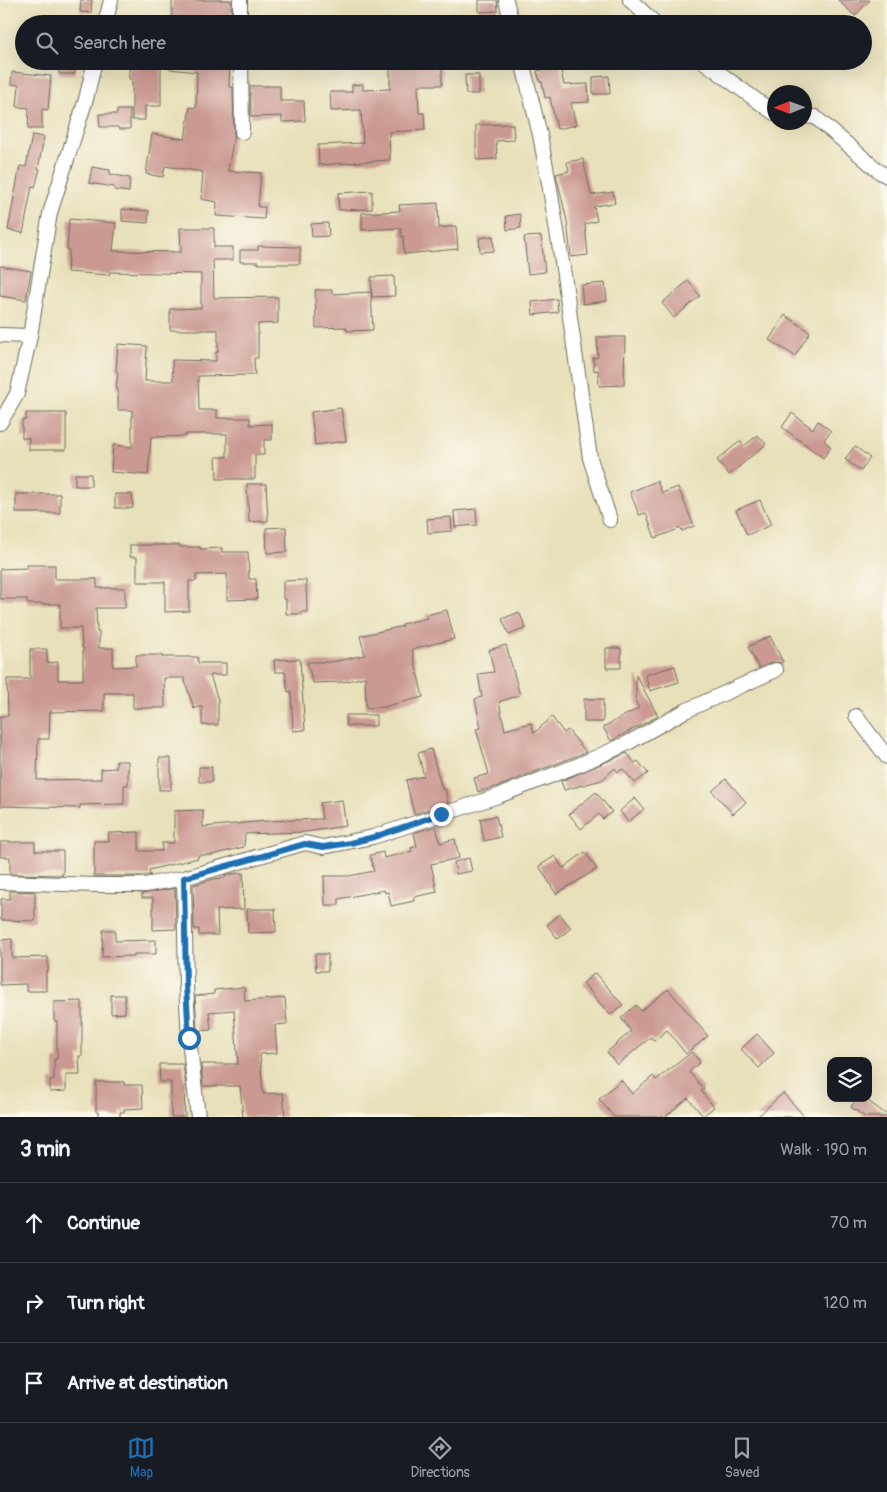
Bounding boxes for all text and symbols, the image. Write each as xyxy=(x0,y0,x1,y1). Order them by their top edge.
search box xyxy=(15,15,872,70)
icon: search xyxy=(33,29,61,57)
text: Search here xyxy=(73,31,166,55)
north arrow xyxy=(767,85,812,130)
route end xyxy=(430,803,453,826)
route start xyxy=(178,1027,201,1050)
map controls xyxy=(827,1057,872,1102)
button: layers xyxy=(827,1057,872,1102)
text: 3 min xyxy=(20,1136,70,1163)
text: Walk · 190 m xyxy=(780,1140,867,1160)
icon: ahead xyxy=(20,1209,48,1237)
text: Continue xyxy=(67,1211,140,1235)
text: 70 m xyxy=(830,1213,867,1233)
icon: right xyxy=(20,1289,48,1317)
text: Turn right xyxy=(67,1291,145,1315)
text: 120 m xyxy=(823,1293,867,1313)
icon: arrive xyxy=(20,1369,48,1397)
text: Arrive at destination xyxy=(67,1371,228,1395)
tab: Map xyxy=(127,1434,155,1481)
tab: Directions xyxy=(410,1434,470,1481)
tab: Saved xyxy=(725,1434,760,1481)

